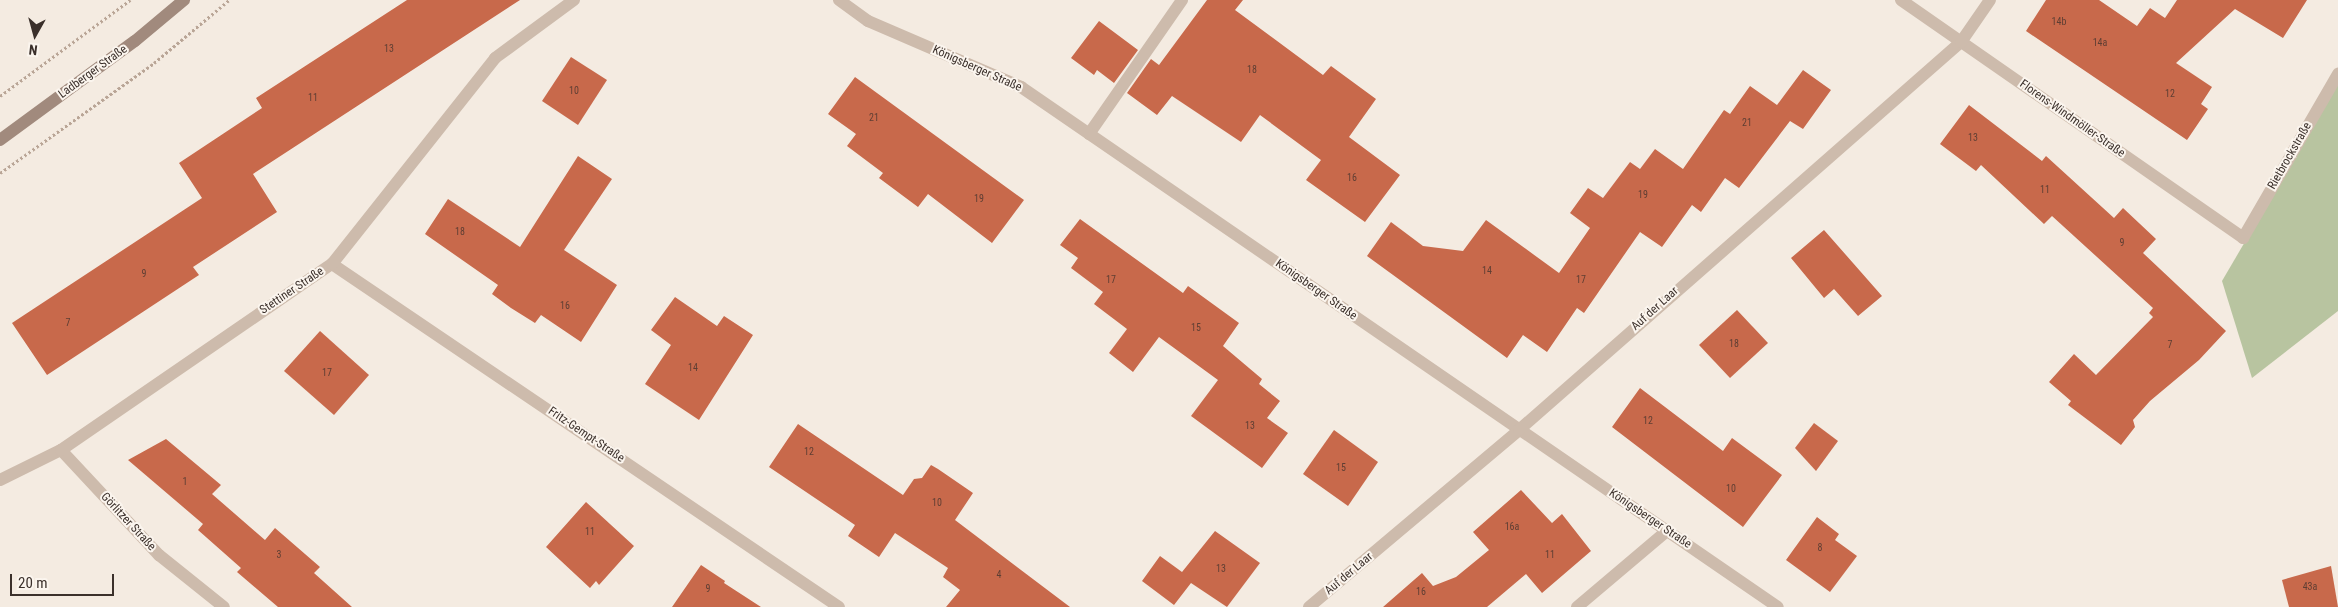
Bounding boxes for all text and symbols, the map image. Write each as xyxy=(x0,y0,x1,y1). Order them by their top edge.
north arrow xyxy=(10,10,60,60)
house number: 14b xyxy=(2052,16,2066,28)
house number: 14a xyxy=(2093,37,2107,49)
text: N xyxy=(28,41,38,58)
street label: Ladberger Straße xyxy=(56,42,130,102)
house number: 13 xyxy=(384,43,394,55)
street label: Königsberger Straße xyxy=(930,43,1024,95)
house number: 18 xyxy=(1247,64,1257,76)
street label: Florens-Windmöller-Straße xyxy=(2017,77,2127,161)
house number: 10 xyxy=(569,85,579,97)
house number: 12 xyxy=(2165,88,2175,100)
house number: 11 xyxy=(308,92,318,104)
house number: 21 xyxy=(869,112,879,124)
house number: 21 xyxy=(1742,117,1752,129)
street label: Rietbrockstraße xyxy=(2265,120,2315,192)
house number: 13 xyxy=(1968,132,1978,144)
house number: 16 xyxy=(1347,172,1357,184)
house number: 11 xyxy=(2040,184,2050,196)
house number: 19 xyxy=(1638,189,1648,201)
house number: 19 xyxy=(974,193,984,205)
house number: 18 xyxy=(455,226,465,238)
house number: 9 xyxy=(2120,237,2124,249)
street label: Königsberger Straße xyxy=(1272,257,1360,323)
street label: Stettiner Straße xyxy=(257,264,327,318)
house number: 14 xyxy=(1482,265,1492,277)
house number: 9 xyxy=(142,268,146,280)
house number: 17 xyxy=(1106,274,1116,286)
house number: 17 xyxy=(1576,274,1586,286)
street label: Auf der Laar xyxy=(1629,284,1681,334)
house number: 16 xyxy=(560,300,570,312)
house number: 7 xyxy=(66,317,70,329)
house number: 15 xyxy=(1191,322,1201,334)
house number: 18 xyxy=(1729,338,1739,350)
house number: 7 xyxy=(2168,339,2172,351)
house number: 14 xyxy=(688,362,698,374)
house number: 17 xyxy=(322,367,332,379)
street label: Fritz-Gempt-Straße xyxy=(545,404,627,466)
house number: 12 xyxy=(1643,415,1653,427)
house number: 13 xyxy=(1245,420,1255,432)
house number: 12 xyxy=(804,446,814,458)
house number: 15 xyxy=(1336,462,1346,474)
house number: 1 xyxy=(183,476,187,488)
house number: 10 xyxy=(1726,483,1736,495)
street label: Königsberger Straße xyxy=(1606,486,1694,552)
street label: Görlitzer Straße xyxy=(98,490,158,554)
house number: 10 xyxy=(932,497,942,509)
house number: 16a xyxy=(1505,521,1519,533)
house number: 11 xyxy=(585,526,595,538)
house number: 8 xyxy=(1818,542,1822,554)
house number: 3 xyxy=(277,549,281,561)
house number: 11 xyxy=(1545,549,1555,561)
street label: Auf der Laar xyxy=(1322,550,1376,598)
house number: 13 xyxy=(1216,563,1226,575)
scale bar xyxy=(12,564,116,596)
house number: 4 xyxy=(997,569,1001,581)
text: 20 m xyxy=(18,574,48,592)
house number: 43a xyxy=(2303,581,2317,593)
house number: 9 xyxy=(706,583,710,595)
house number: 16 xyxy=(1416,586,1426,598)

